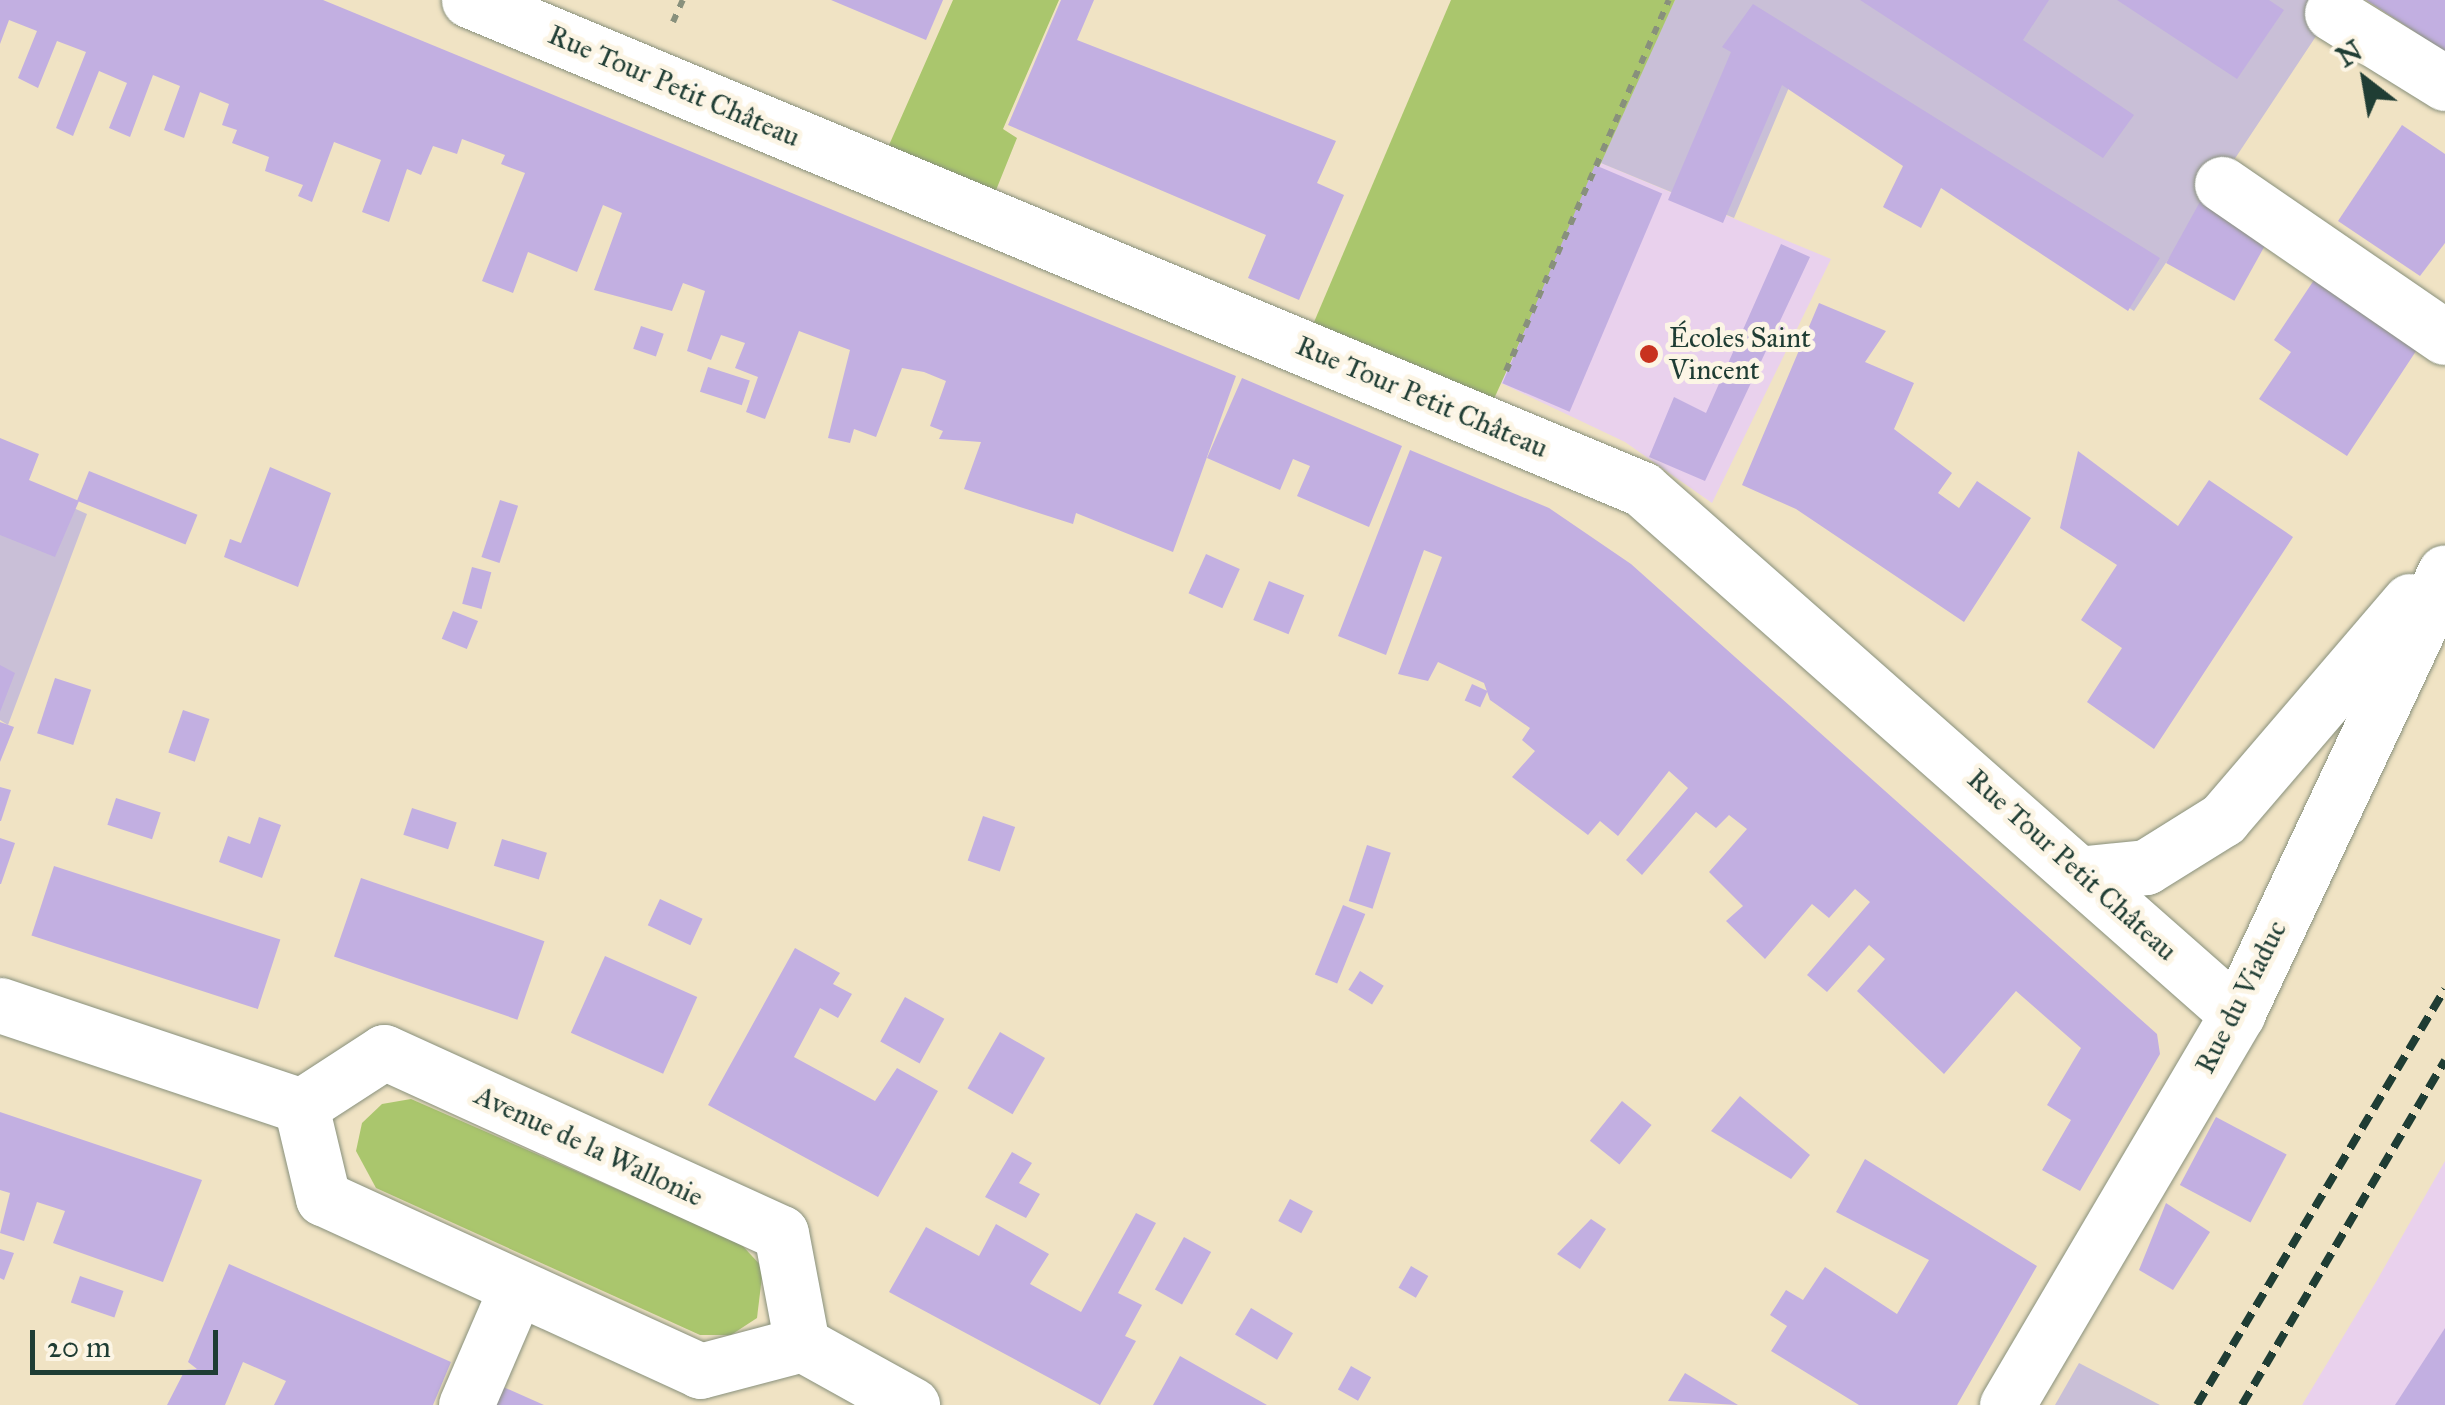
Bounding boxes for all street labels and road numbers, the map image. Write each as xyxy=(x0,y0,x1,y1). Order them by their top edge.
street label: Rue Tour Petit Château xyxy=(543,18,805,154)
street label: Rue Tour Petit Château xyxy=(1291,329,1553,465)
street label: Rue Tour Petit Château xyxy=(1960,762,2184,968)
street label: Rue du Viaduc xyxy=(2188,915,2294,1079)
street label: Avenue de la Wallonie xyxy=(469,1078,709,1214)

